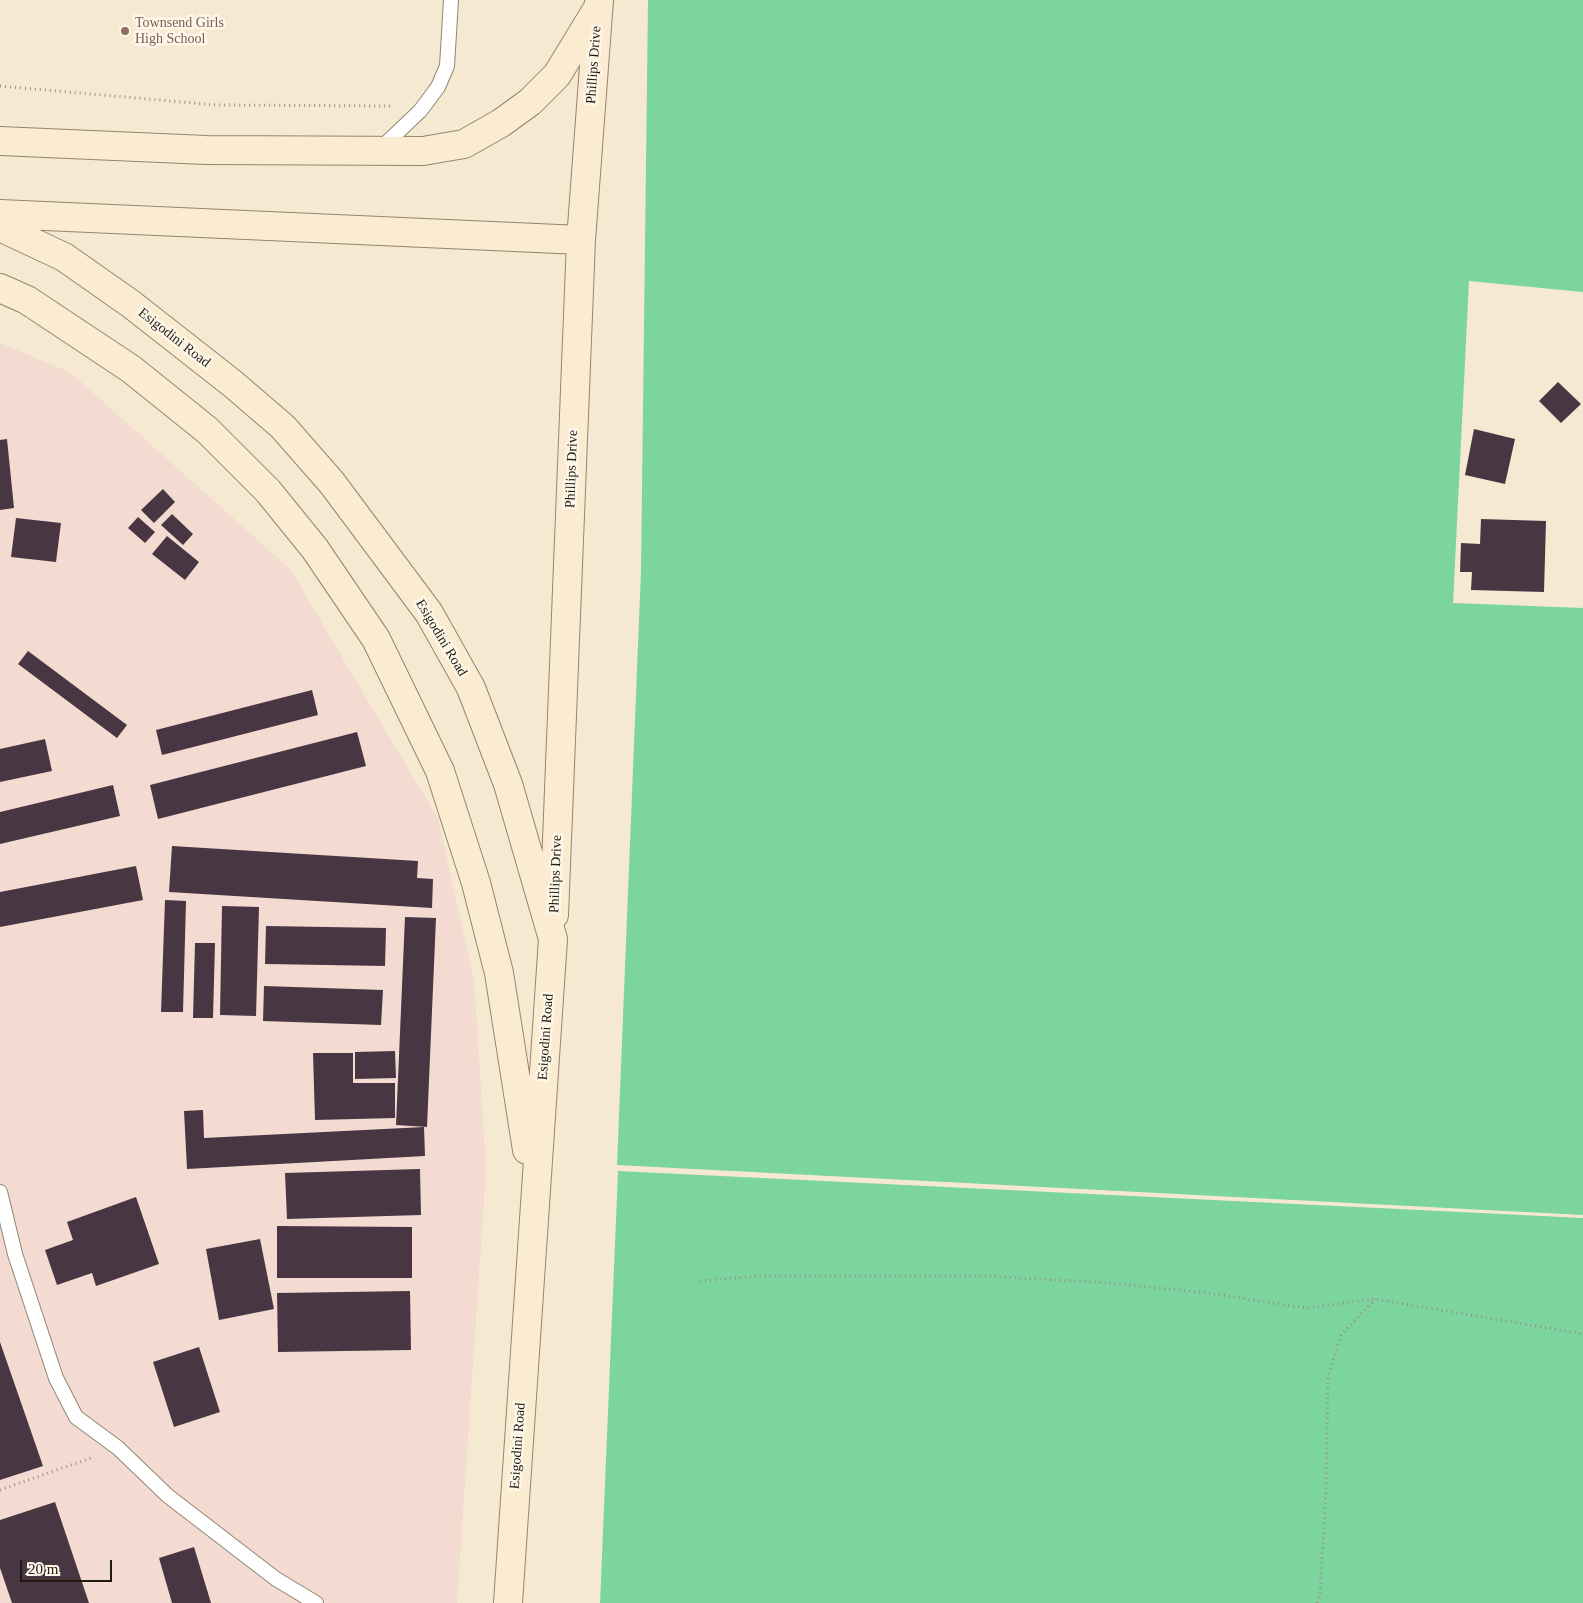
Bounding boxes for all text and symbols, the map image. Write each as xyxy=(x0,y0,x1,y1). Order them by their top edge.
place label: Townsend Girls High School xyxy=(135,15,224,48)
marker: Townsend Girls High School xyxy=(119,25,131,37)
street label: Phillips Drive xyxy=(583,25,605,105)
street label: Esigodini Road xyxy=(135,305,213,371)
street label: Phillips Drive xyxy=(562,430,582,508)
street label: Esigodini Road xyxy=(411,597,471,679)
street label: Phillips Drive xyxy=(546,835,566,913)
street label: Esigodini Road xyxy=(535,993,557,1081)
street label: Esigodini Road xyxy=(507,1402,529,1490)
scale bar xyxy=(22,1550,115,1582)
text: 20 m xyxy=(28,1561,58,1577)

